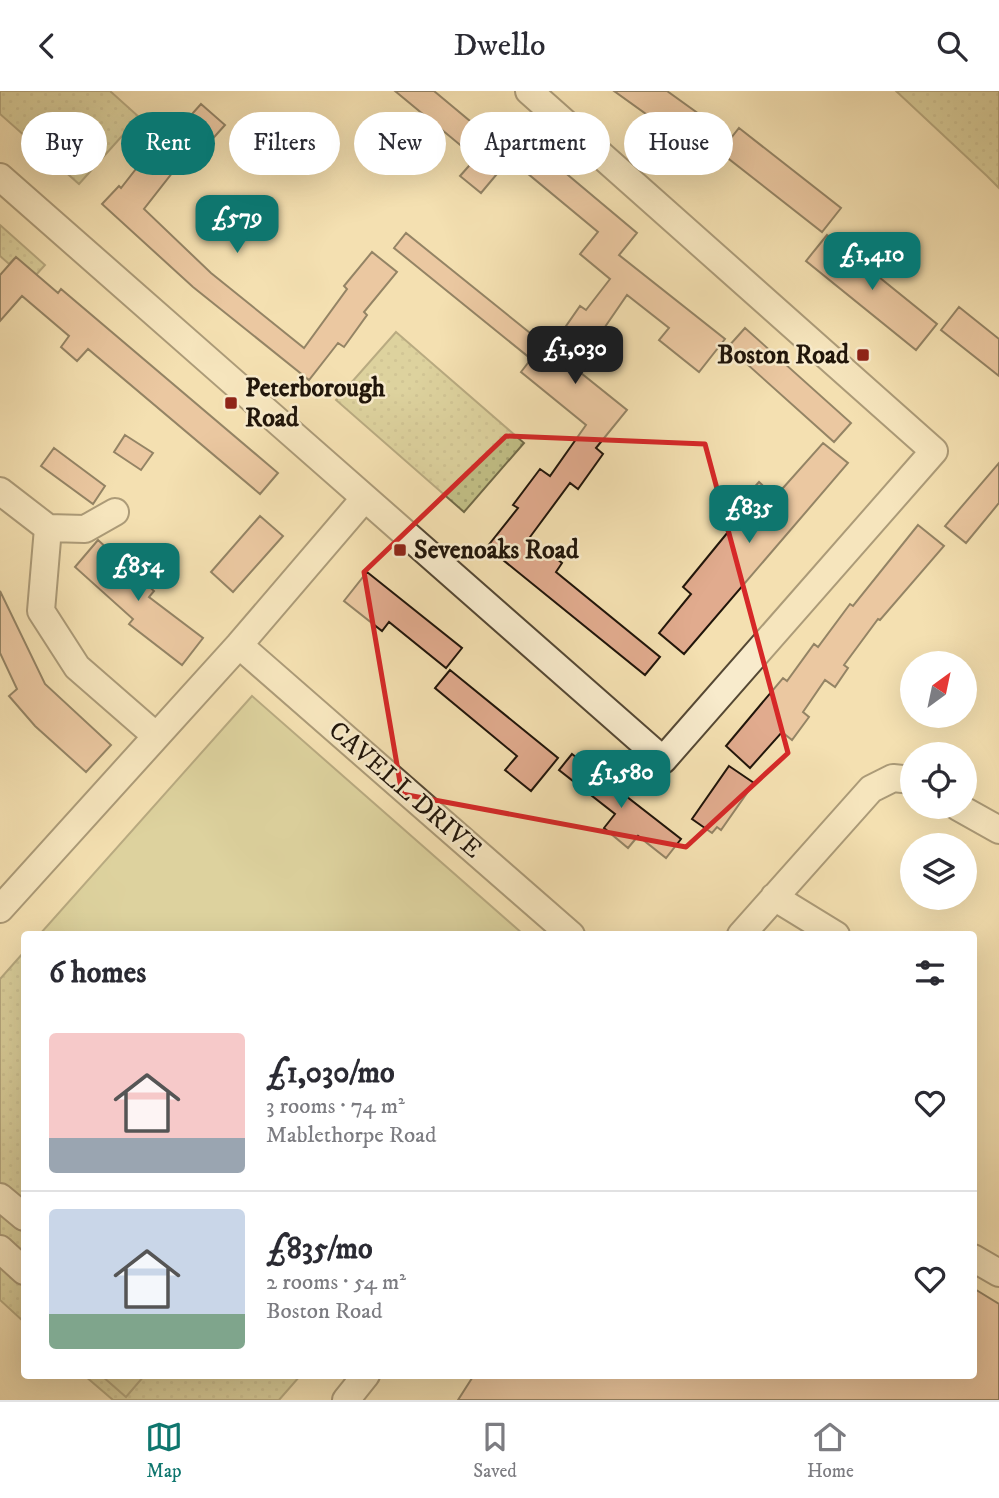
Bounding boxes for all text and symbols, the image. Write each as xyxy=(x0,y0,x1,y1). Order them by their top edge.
text: Dwello xyxy=(453,26,546,66)
icon: back xyxy=(28,27,66,65)
icon: search xyxy=(933,27,971,65)
chip: Buy xyxy=(21,112,107,175)
chip: Rent xyxy=(121,112,215,175)
chip: Filters xyxy=(229,112,340,175)
chip: New xyxy=(354,112,446,175)
chip: Apartment xyxy=(460,112,610,175)
chip: House xyxy=(624,112,733,175)
pin: £579 xyxy=(196,195,278,255)
text: £579 xyxy=(212,203,262,232)
pin: £1,410 xyxy=(815,233,929,292)
text: £1,410 xyxy=(840,240,905,269)
pin: £1,030 xyxy=(518,327,632,386)
text: £1,030 xyxy=(543,334,607,363)
place label: Boston Road xyxy=(717,339,850,372)
marker: Boston Road xyxy=(855,347,871,363)
place label: Peterborough Road xyxy=(245,372,386,435)
marker: Peterborough Road xyxy=(223,395,239,411)
pin: £835 xyxy=(708,485,790,545)
text: £835 xyxy=(725,493,773,522)
place label: Sevenoaks Road xyxy=(414,534,580,567)
marker: Sevenoaks Road xyxy=(392,542,408,558)
pin: £854 xyxy=(97,543,179,603)
text: £854 xyxy=(113,551,163,580)
north arrow xyxy=(900,651,976,728)
map controls xyxy=(900,651,977,910)
street label: CAVELL DRIVE xyxy=(321,714,489,866)
button: locate xyxy=(900,742,977,819)
pin: £1,580 xyxy=(564,751,678,810)
text: £1,580 xyxy=(588,758,654,787)
button: layers xyxy=(900,833,977,910)
icon: filters xyxy=(911,954,949,992)
text: 6 homes xyxy=(49,955,146,992)
text: £1,030/mo xyxy=(266,1055,395,1092)
icon: home xyxy=(105,1061,189,1145)
icon: heart xyxy=(911,1084,949,1122)
text: 3 rooms · 74 m² xyxy=(266,1092,405,1121)
text: Mablethorpe Road xyxy=(266,1121,436,1150)
text: £835/mo xyxy=(266,1231,373,1268)
icon: home xyxy=(105,1237,189,1321)
icon: heart xyxy=(911,1260,949,1298)
text: 2 rooms · 54 m² xyxy=(266,1268,406,1297)
text: Boston Road xyxy=(266,1297,383,1326)
tab: Map xyxy=(145,1418,183,1483)
tab: Saved xyxy=(473,1418,517,1483)
tab: Home xyxy=(807,1418,854,1483)

